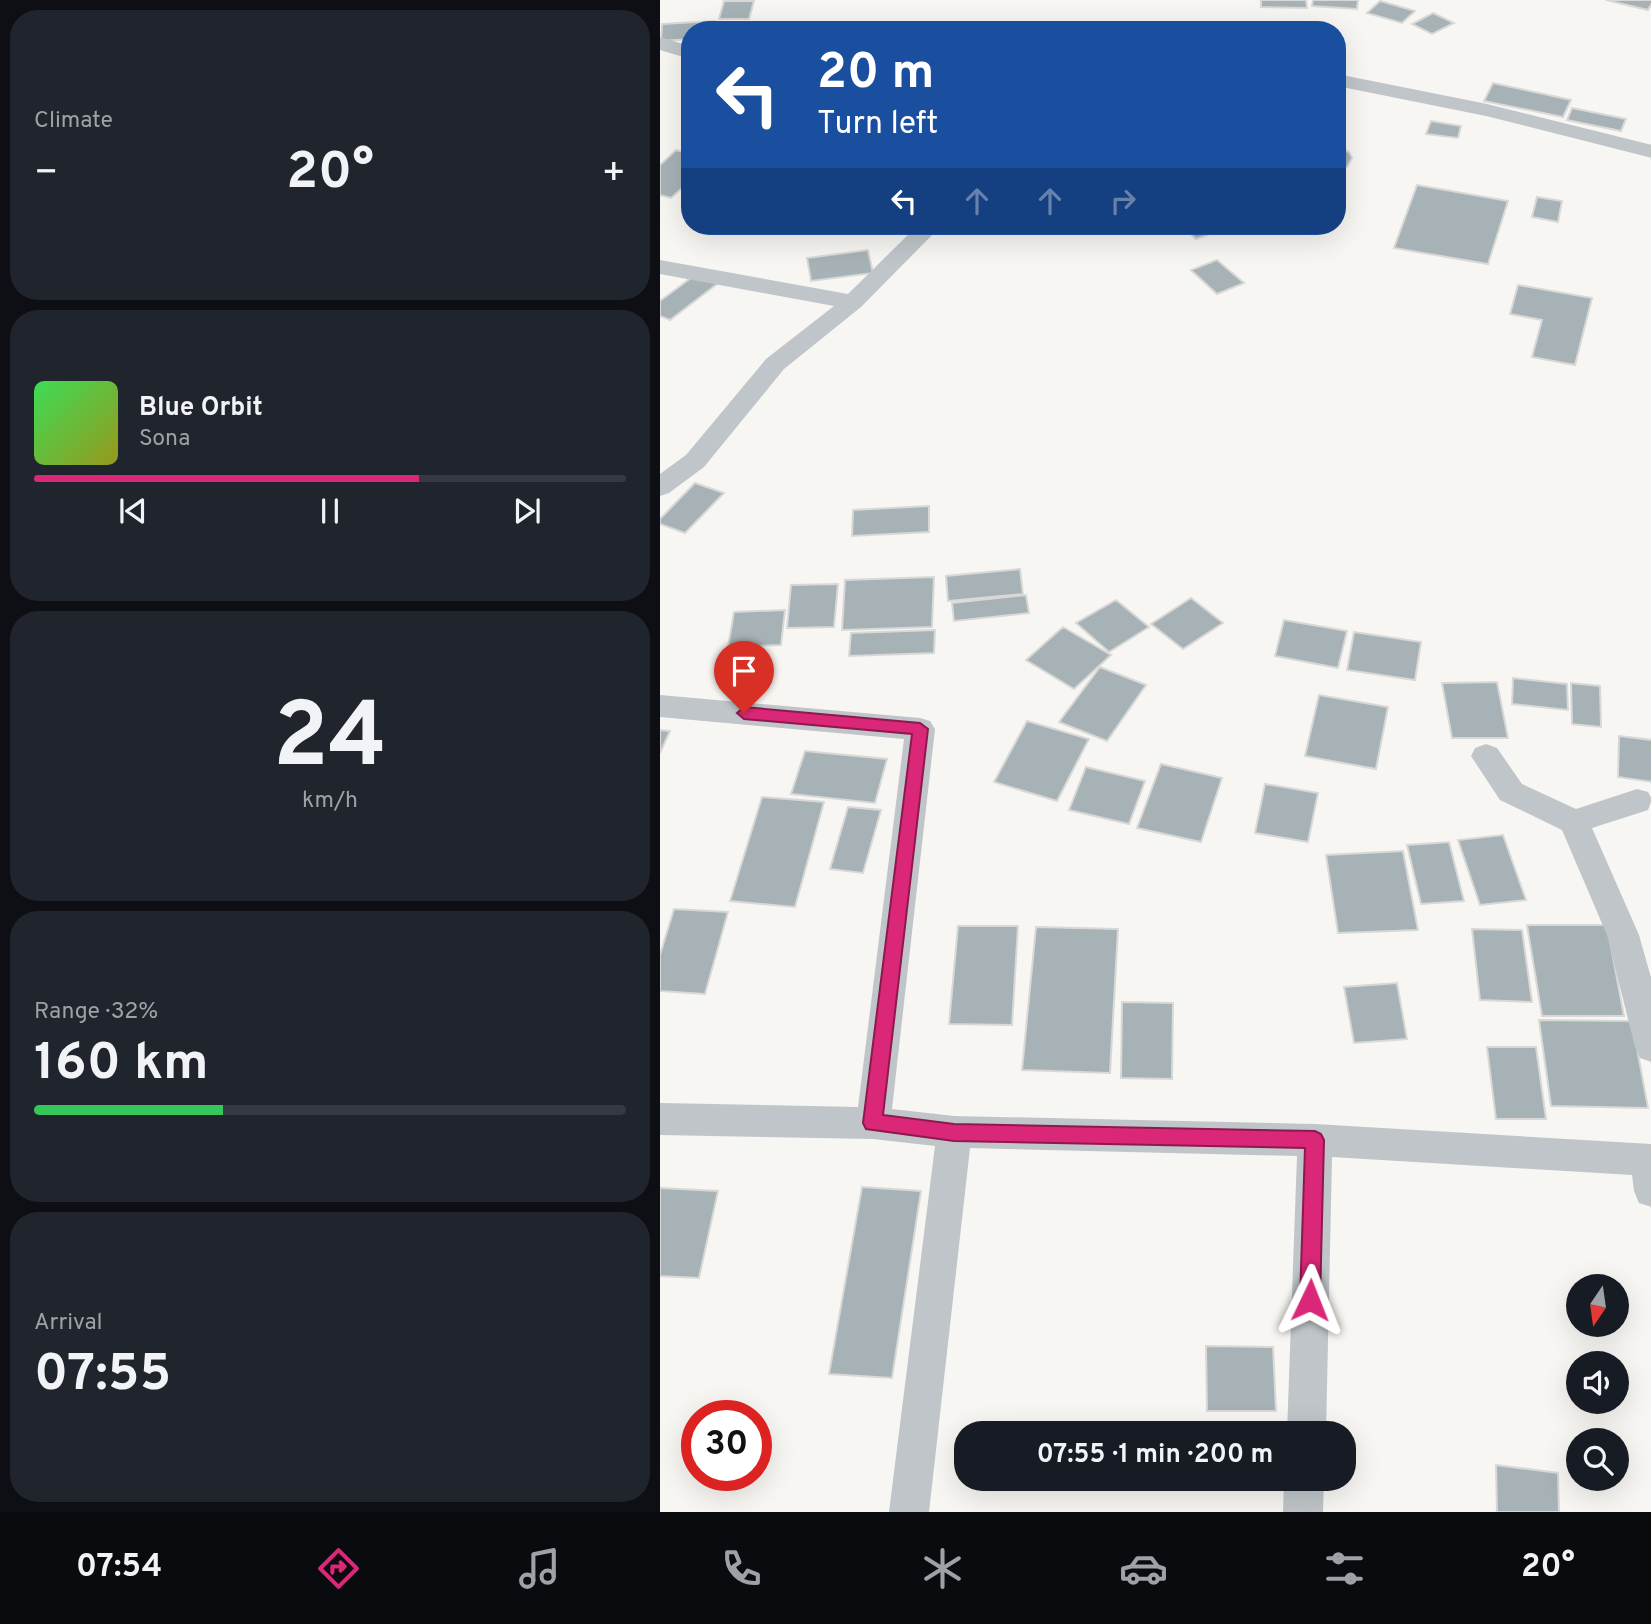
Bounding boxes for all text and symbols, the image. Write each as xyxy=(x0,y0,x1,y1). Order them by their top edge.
text: 20 m xyxy=(817,44,934,106)
icon: left xyxy=(702,49,793,140)
text: Turn left xyxy=(817,105,938,145)
text: Climate xyxy=(34,107,113,136)
text: 20° xyxy=(286,141,374,207)
text: − xyxy=(34,150,59,199)
text: + xyxy=(601,150,626,199)
icon: left xyxy=(885,182,923,220)
icon: ahead xyxy=(958,182,996,220)
icon: ahead xyxy=(1031,182,1069,220)
icon: right xyxy=(1104,182,1142,220)
text: Blue Orbit xyxy=(139,392,263,425)
text: Sona xyxy=(139,425,190,454)
icon: previous xyxy=(114,492,152,530)
icon: pause xyxy=(311,492,349,530)
icon: next xyxy=(508,492,546,530)
pin xyxy=(714,641,774,713)
icon: arrive xyxy=(725,652,763,690)
text: 24 xyxy=(273,684,387,799)
text: km/h xyxy=(302,787,358,816)
text: Range · 32% xyxy=(34,998,158,1027)
text: 160 km xyxy=(34,1032,209,1098)
position arrow xyxy=(1273,1263,1347,1337)
north arrow xyxy=(1566,1274,1630,1337)
map controls xyxy=(1566,1274,1629,1491)
text: Arrival xyxy=(34,1309,103,1338)
text: 07:55 xyxy=(34,1343,171,1409)
button: sound xyxy=(1566,1351,1629,1414)
speed limit sign: 30 xyxy=(681,1400,772,1491)
button: search xyxy=(1566,1428,1629,1491)
text: 07:55 · 1 min · 200 m xyxy=(1037,1439,1273,1472)
icon: directions xyxy=(314,1544,363,1593)
icon: music xyxy=(515,1544,564,1593)
icon: phone xyxy=(717,1544,766,1593)
icon: climate xyxy=(918,1544,967,1593)
icon: car xyxy=(1119,1544,1168,1593)
icon: filters xyxy=(1320,1544,1369,1593)
text: 07:54 xyxy=(76,1548,162,1588)
text: 20° xyxy=(1521,1548,1575,1588)

